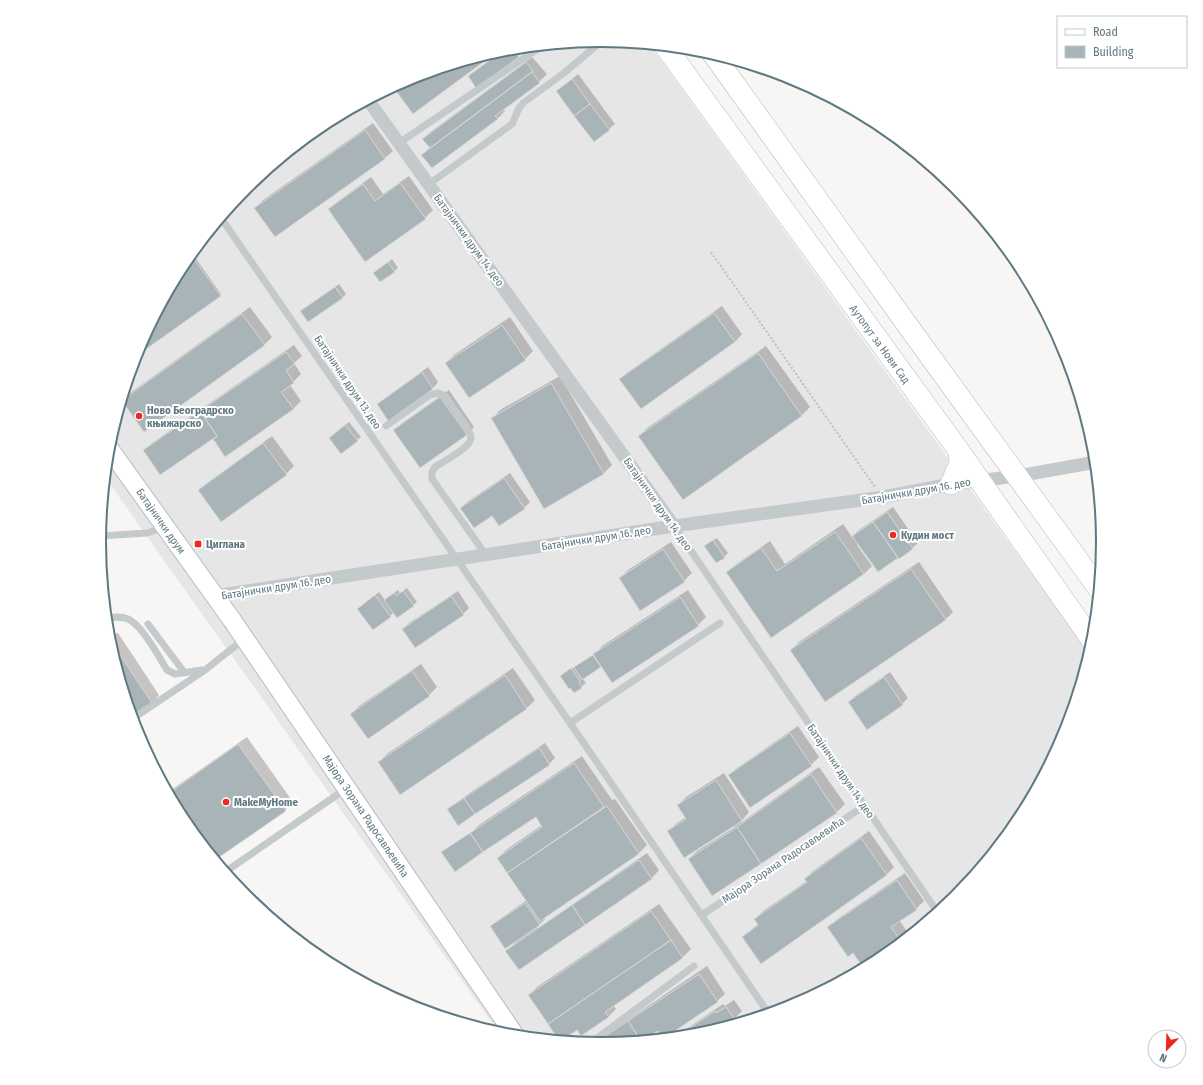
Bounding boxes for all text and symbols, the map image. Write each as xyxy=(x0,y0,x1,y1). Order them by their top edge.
legend xyxy=(1057,16,1187,68)
text: Road xyxy=(1093,25,1118,39)
text: Building xyxy=(1093,45,1134,59)
street label: Батајнички друм 14. део xyxy=(431,192,507,289)
street label: Аутопут за Нови Сад xyxy=(847,302,913,387)
street label: Батајнички друм 13. део xyxy=(311,333,384,432)
place label: Ново Београдрско књижарско xyxy=(147,404,234,430)
marker: Ново Београдрско књижарско xyxy=(134,411,144,421)
street label: Батајнички друм 14. део xyxy=(621,455,695,554)
street label: Батајнички друм 16. део xyxy=(860,475,972,508)
street label: Батајнички друм xyxy=(133,486,188,557)
street label: Батајнички друм 16. део xyxy=(540,523,652,554)
place label: Кудин мост xyxy=(901,529,954,542)
marker: Кудин мост xyxy=(888,530,898,540)
place label: Циглана xyxy=(206,538,246,551)
marker: Циглана xyxy=(193,539,203,549)
street label: Батајнички друм 16. део xyxy=(220,572,332,603)
street label: Батајнички друм 14. део xyxy=(804,722,877,821)
street label: Мајора Зорана Радосављевића xyxy=(320,753,411,880)
place label: MakeMyHome xyxy=(234,796,298,809)
marker: MakeMyHome xyxy=(221,797,231,807)
street label: Мајора Зорана Радосављевића xyxy=(720,815,847,906)
north arrow xyxy=(1147,1029,1187,1069)
text: N xyxy=(1158,1050,1169,1065)

